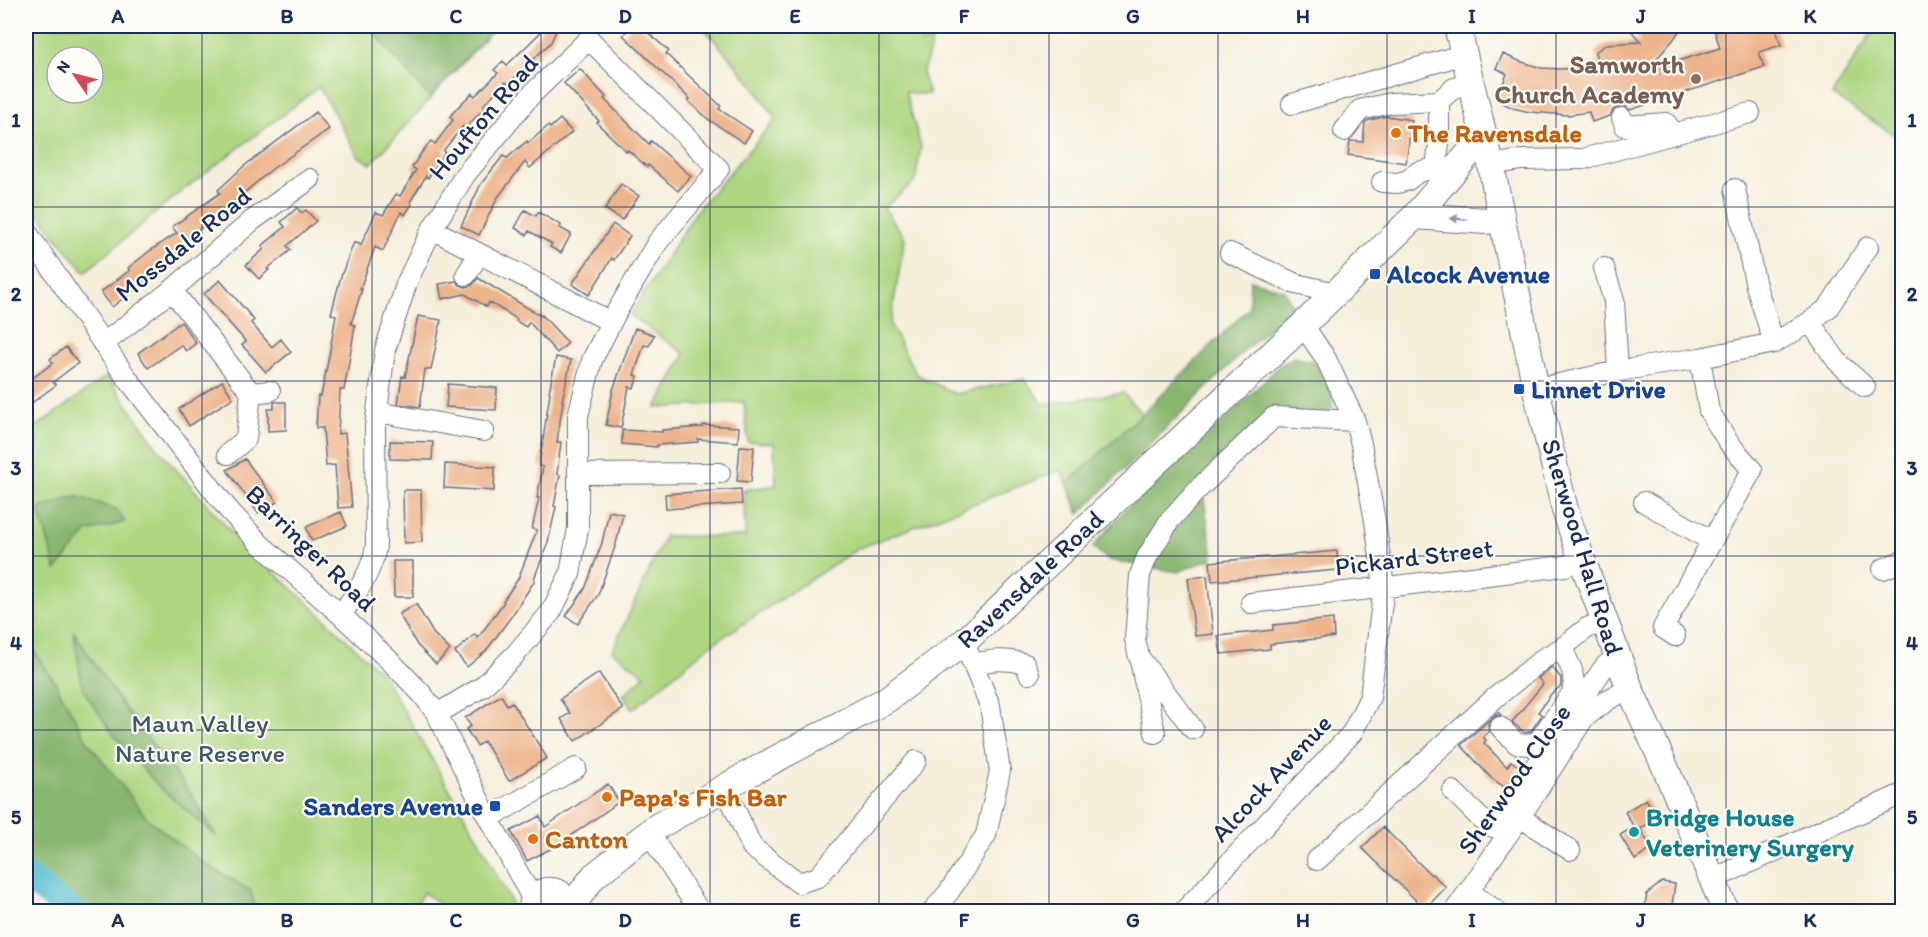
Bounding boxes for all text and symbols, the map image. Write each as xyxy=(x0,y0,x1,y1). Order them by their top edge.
text: A xyxy=(111,4,125,28)
text: B xyxy=(281,4,294,28)
text: C xyxy=(450,4,463,28)
text: D xyxy=(618,4,632,28)
text: E xyxy=(789,4,801,28)
text: F xyxy=(959,4,970,28)
text: G xyxy=(1126,4,1140,28)
text: H xyxy=(1296,4,1310,28)
text: I xyxy=(1468,4,1476,28)
text: J xyxy=(1635,4,1646,28)
text: K xyxy=(1804,4,1818,28)
north arrow xyxy=(45,45,105,105)
street label: Houfton Road xyxy=(421,48,545,186)
place label: Samworth Church Academy xyxy=(1495,48,1685,110)
text: N xyxy=(52,57,74,77)
marker: Samworth Church Academy xyxy=(1689,72,1703,86)
text: 1 xyxy=(11,108,21,132)
text: 1 xyxy=(1907,108,1917,132)
place label: The Ravensdale xyxy=(1407,117,1582,149)
marker: The Ravensdale xyxy=(1389,126,1403,140)
street label: Mossdale Road xyxy=(109,180,257,308)
one-way arrow xyxy=(1449,214,1468,223)
place label: Alcock Avenue xyxy=(1386,258,1550,290)
marker: Alcock Avenue xyxy=(1368,267,1382,281)
text: 2 xyxy=(11,282,22,306)
text: 2 xyxy=(1907,282,1918,306)
place label: Linnet Drive xyxy=(1531,373,1666,405)
marker: Linnet Drive xyxy=(1512,382,1526,396)
street label: Sherwood Hall Road xyxy=(1535,435,1631,660)
text: 3 xyxy=(11,456,22,480)
text: 3 xyxy=(1907,456,1918,480)
street label: Barringer Road xyxy=(239,478,383,618)
street label: Ravensdale Road xyxy=(950,503,1110,655)
street label: Pickard Street xyxy=(1333,531,1495,583)
text: 4 xyxy=(10,631,22,655)
text: 4 xyxy=(1906,631,1918,655)
street label: Sherwood Close xyxy=(1450,698,1578,860)
park label: Maun Valley Nature Reserve xyxy=(115,707,285,769)
street label: Alcock Avenue xyxy=(1204,707,1338,849)
place label: Papa's Fish Bar xyxy=(619,781,788,813)
place label: Sanders Avenue xyxy=(303,790,483,822)
marker: Papa's Fish Bar xyxy=(600,790,614,804)
marker: Sanders Avenue xyxy=(488,799,502,813)
place label: Bridge House Veterinery Surgery xyxy=(1646,801,1854,863)
text: 5 xyxy=(11,805,22,829)
text: 5 xyxy=(1907,805,1918,829)
place label: Canton xyxy=(545,823,628,855)
marker: Bridge House Veterinery Surgery xyxy=(1627,825,1641,839)
marker: Canton xyxy=(526,832,540,846)
text: A xyxy=(111,908,125,932)
text: B xyxy=(281,908,294,932)
text: C xyxy=(450,908,463,932)
text: D xyxy=(618,908,632,932)
text: E xyxy=(789,908,801,932)
text: F xyxy=(959,908,970,932)
text: G xyxy=(1126,908,1140,932)
text: H xyxy=(1296,908,1310,932)
text: I xyxy=(1468,908,1476,932)
text: J xyxy=(1635,908,1646,932)
text: K xyxy=(1804,908,1818,932)

